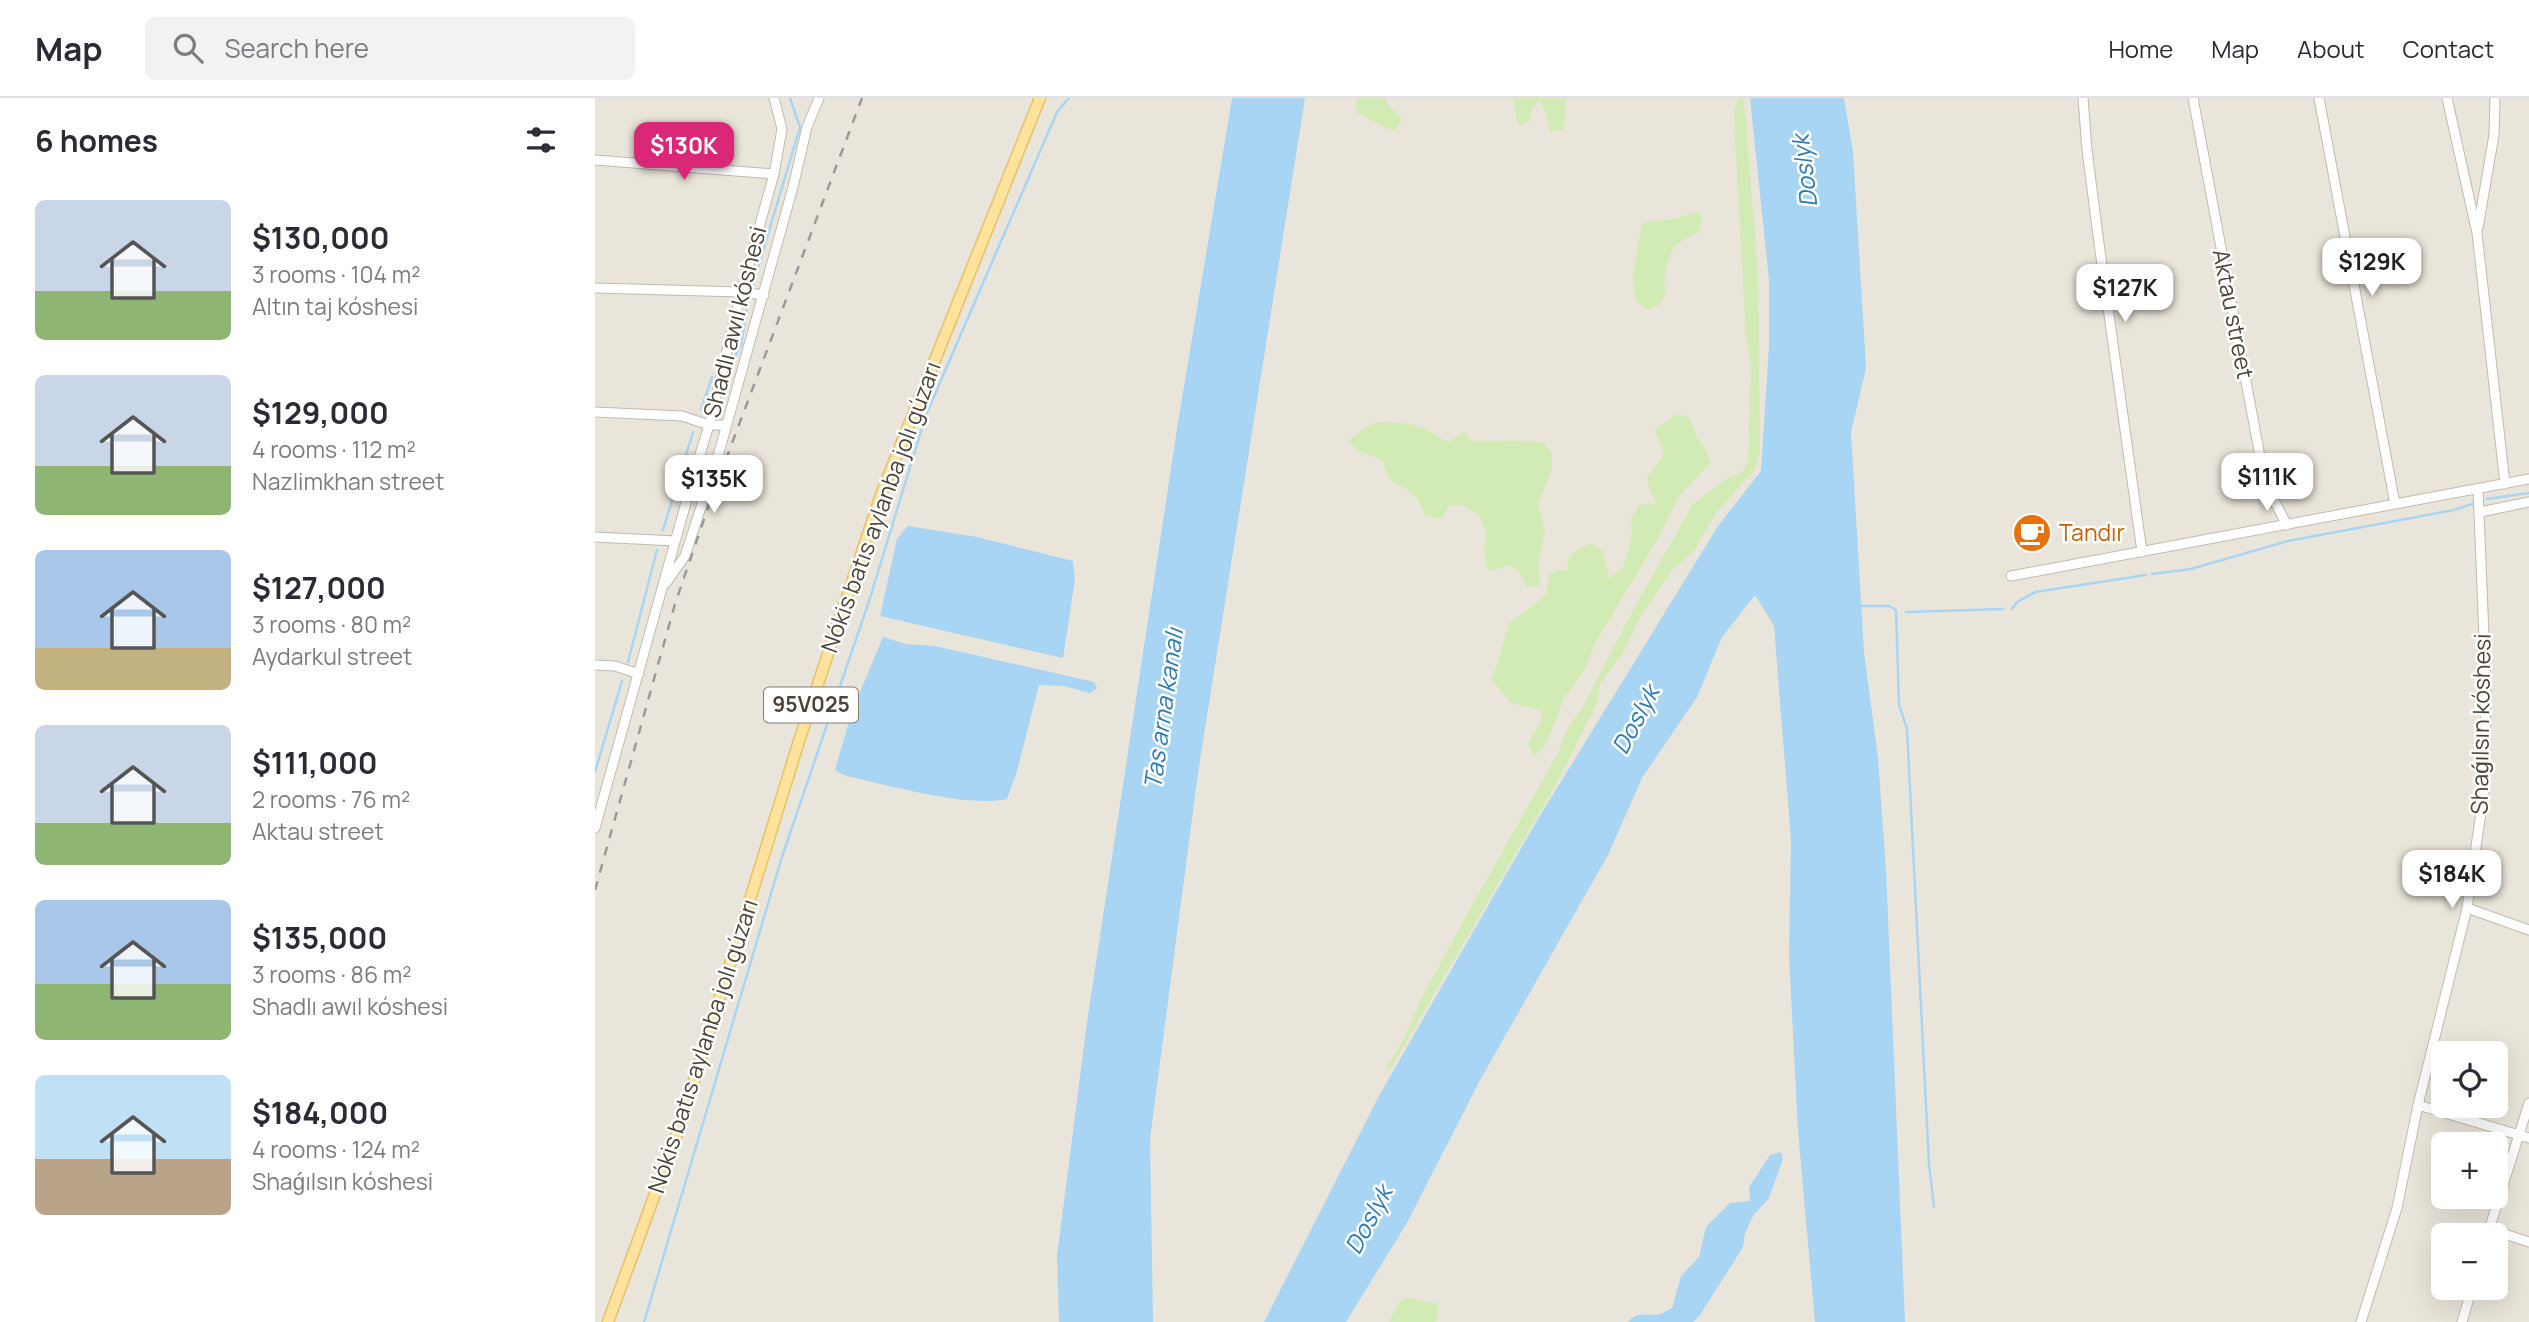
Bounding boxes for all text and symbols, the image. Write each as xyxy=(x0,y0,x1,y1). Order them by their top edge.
search box xyxy=(145,17,635,80)
text: Map xyxy=(35,26,103,71)
icon: search xyxy=(169,29,207,67)
text: Search here xyxy=(225,30,369,66)
text: Home xyxy=(2108,32,2173,65)
text: Map xyxy=(2211,32,2259,65)
text: About xyxy=(2297,32,2365,65)
text: Contact xyxy=(2403,32,2494,65)
text: 6 homes xyxy=(35,120,158,161)
icon: filters xyxy=(522,121,560,159)
pin: $130K xyxy=(635,122,733,182)
text: $130K xyxy=(650,129,718,161)
water label: Doslyk xyxy=(1782,130,1824,209)
text: $130,000 xyxy=(252,217,390,258)
street label: Shadlı awıl kóshesi xyxy=(695,223,773,421)
icon: home xyxy=(91,228,175,312)
pin: $129K xyxy=(2323,238,2421,298)
text: $129K xyxy=(2338,245,2406,277)
street label: Aktau street xyxy=(2206,246,2262,381)
text: 3 rooms · 104 m² xyxy=(252,258,420,290)
pin: $127K xyxy=(2076,264,2174,324)
text: $127K xyxy=(2092,271,2158,303)
text: Altın taj kóshesi xyxy=(252,290,418,322)
street label: Nókis batıs aylanba jolı gúzarı xyxy=(812,357,948,657)
text: $129,000 xyxy=(252,392,389,433)
icon: home xyxy=(91,403,175,487)
text: 4 rooms · 112 m² xyxy=(252,433,416,465)
pin: $111K xyxy=(2218,454,2316,513)
pin: $135K xyxy=(665,456,763,515)
text: $111K xyxy=(2237,460,2297,492)
text: $135K xyxy=(681,462,747,494)
text: Nazlimkhan street xyxy=(252,465,445,497)
cafe icon: Tandır xyxy=(2011,512,2053,554)
place label: Tandır xyxy=(2059,516,2125,548)
text: $127,000 xyxy=(252,567,386,608)
icon: home xyxy=(91,578,175,662)
text: 3 rooms · 80 m² xyxy=(252,608,411,640)
water label: Tas arna kanalı xyxy=(1135,625,1190,791)
street label: Shaǵılsın kóshesi xyxy=(2462,633,2498,815)
text: Aydarkul street xyxy=(252,640,412,672)
water label: Doslyk xyxy=(1603,677,1668,759)
road number: 95V025 xyxy=(764,688,858,722)
text: $111,000 xyxy=(252,742,377,783)
icon: home xyxy=(91,753,175,837)
text: 2 rooms · 76 m² xyxy=(252,783,410,815)
text: Aktau street xyxy=(252,815,384,847)
pin: $184K xyxy=(2403,850,2501,910)
text: $184K xyxy=(2418,857,2486,889)
street label: Nókis batıs aylanba jolı gúzarı xyxy=(639,895,765,1197)
text: $135,000 xyxy=(252,917,387,958)
icon: home xyxy=(91,928,175,1012)
text: 3 rooms · 86 m² xyxy=(252,958,412,990)
text: Shadlı awıl kóshesi xyxy=(252,990,448,1022)
map controls xyxy=(2431,1041,2508,1300)
button: locate xyxy=(2431,1041,2508,1118)
text: $184,000 xyxy=(252,1092,388,1133)
icon: home xyxy=(91,1103,175,1187)
button: + xyxy=(2431,1132,2508,1209)
text: 4 rooms · 124 m² xyxy=(252,1133,420,1165)
text: Shaǵılsın kóshesi xyxy=(252,1165,433,1197)
water label: Doslyk xyxy=(1336,1177,1401,1259)
button: − xyxy=(2431,1223,2508,1300)

